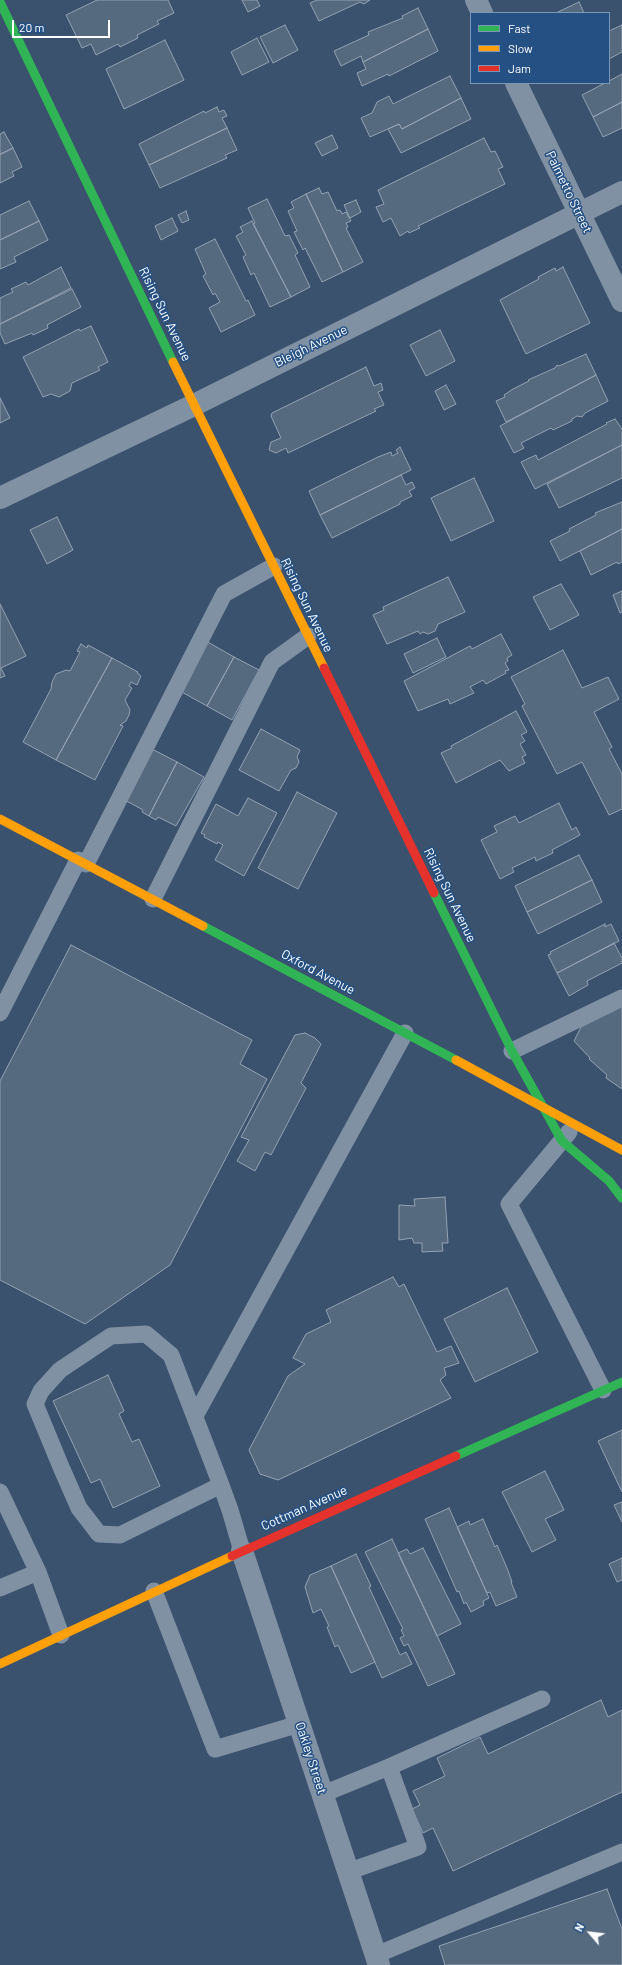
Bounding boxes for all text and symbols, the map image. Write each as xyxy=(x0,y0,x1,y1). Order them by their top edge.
scale bar xyxy=(14,12,112,38)
legend xyxy=(470,12,610,84)
text: 20 m xyxy=(19,20,45,34)
text: Fast xyxy=(508,21,531,35)
text: Slow xyxy=(508,41,533,55)
text: Jam xyxy=(508,61,531,75)
street label: Palmetto Street xyxy=(542,148,596,236)
street label: Rising Sun Avenue xyxy=(135,264,195,364)
street label: Bleigh Avenue xyxy=(272,322,350,370)
street label: Rising Sun Avenue xyxy=(277,555,337,655)
street label: Rising Sun Avenue xyxy=(420,845,480,945)
street label: Oxford Avenue xyxy=(279,946,357,998)
street label: Cottman Avenue xyxy=(259,1482,349,1534)
street label: Oakley Street xyxy=(292,1720,330,1796)
north arrow xyxy=(570,1913,610,1953)
text: N xyxy=(572,1921,586,1933)

